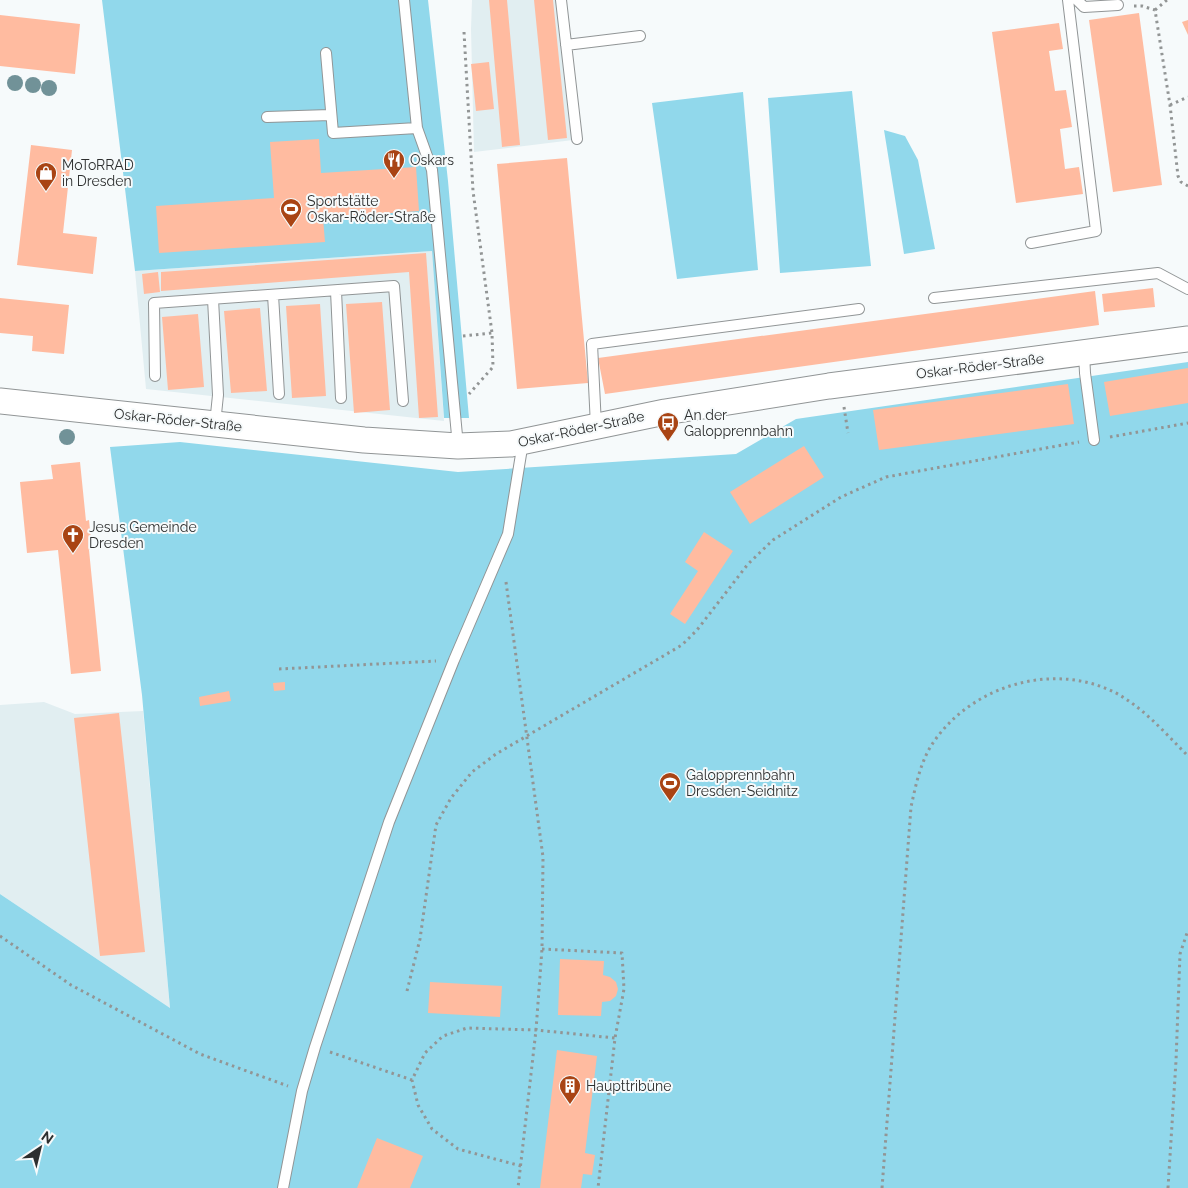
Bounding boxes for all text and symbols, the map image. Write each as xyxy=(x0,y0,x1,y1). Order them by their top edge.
restaurant icon: Oskars xyxy=(382,148,406,179)
place label: Oskars xyxy=(410,152,454,168)
place label: MoToRRAD in Dresden xyxy=(62,157,134,189)
shop icon: MoToRRAD in Dresden xyxy=(34,161,58,192)
place label: Sportstätte Oskar-Röder-Straße xyxy=(307,193,436,225)
sports icon: Sportstätte Oskar-Röder-Straße xyxy=(279,197,303,228)
street label: Oskar-Röder-Straße xyxy=(915,350,1045,382)
street label: Oskar-Röder-Straße xyxy=(113,405,243,435)
place label: An der Galopprennbahn xyxy=(684,407,793,439)
street label: Oskar-Röder-Straße xyxy=(516,408,646,450)
bus stop icon: An der Galopprennbahn xyxy=(656,411,680,442)
place label: Jesus Gemeinde Dresden xyxy=(89,519,197,551)
church icon: Jesus Gemeinde Dresden xyxy=(61,523,85,554)
place label: Galopprennbahn Dresden-Seidnitz xyxy=(686,767,798,799)
sports icon: Galopprennbahn Dresden-Seidnitz xyxy=(658,771,682,802)
building icon: Haupttribüne xyxy=(558,1074,582,1105)
place label: Haupttribüne xyxy=(586,1078,671,1094)
north arrow xyxy=(15,1123,65,1173)
text: N xyxy=(38,1128,56,1147)

